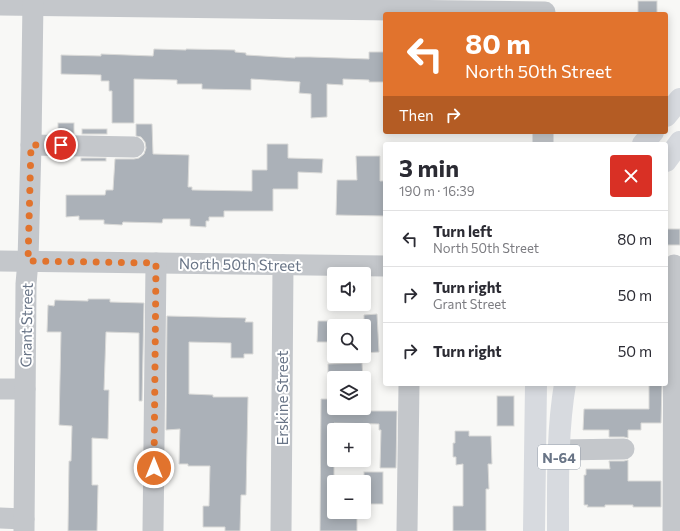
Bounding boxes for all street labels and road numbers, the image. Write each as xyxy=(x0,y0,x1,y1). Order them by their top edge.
street label: North 50th Street xyxy=(179,254,301,274)
street label: Grant Street xyxy=(16,282,36,368)
street label: Erskine Street xyxy=(273,350,291,446)
road number: N-64 xyxy=(538,445,580,469)

